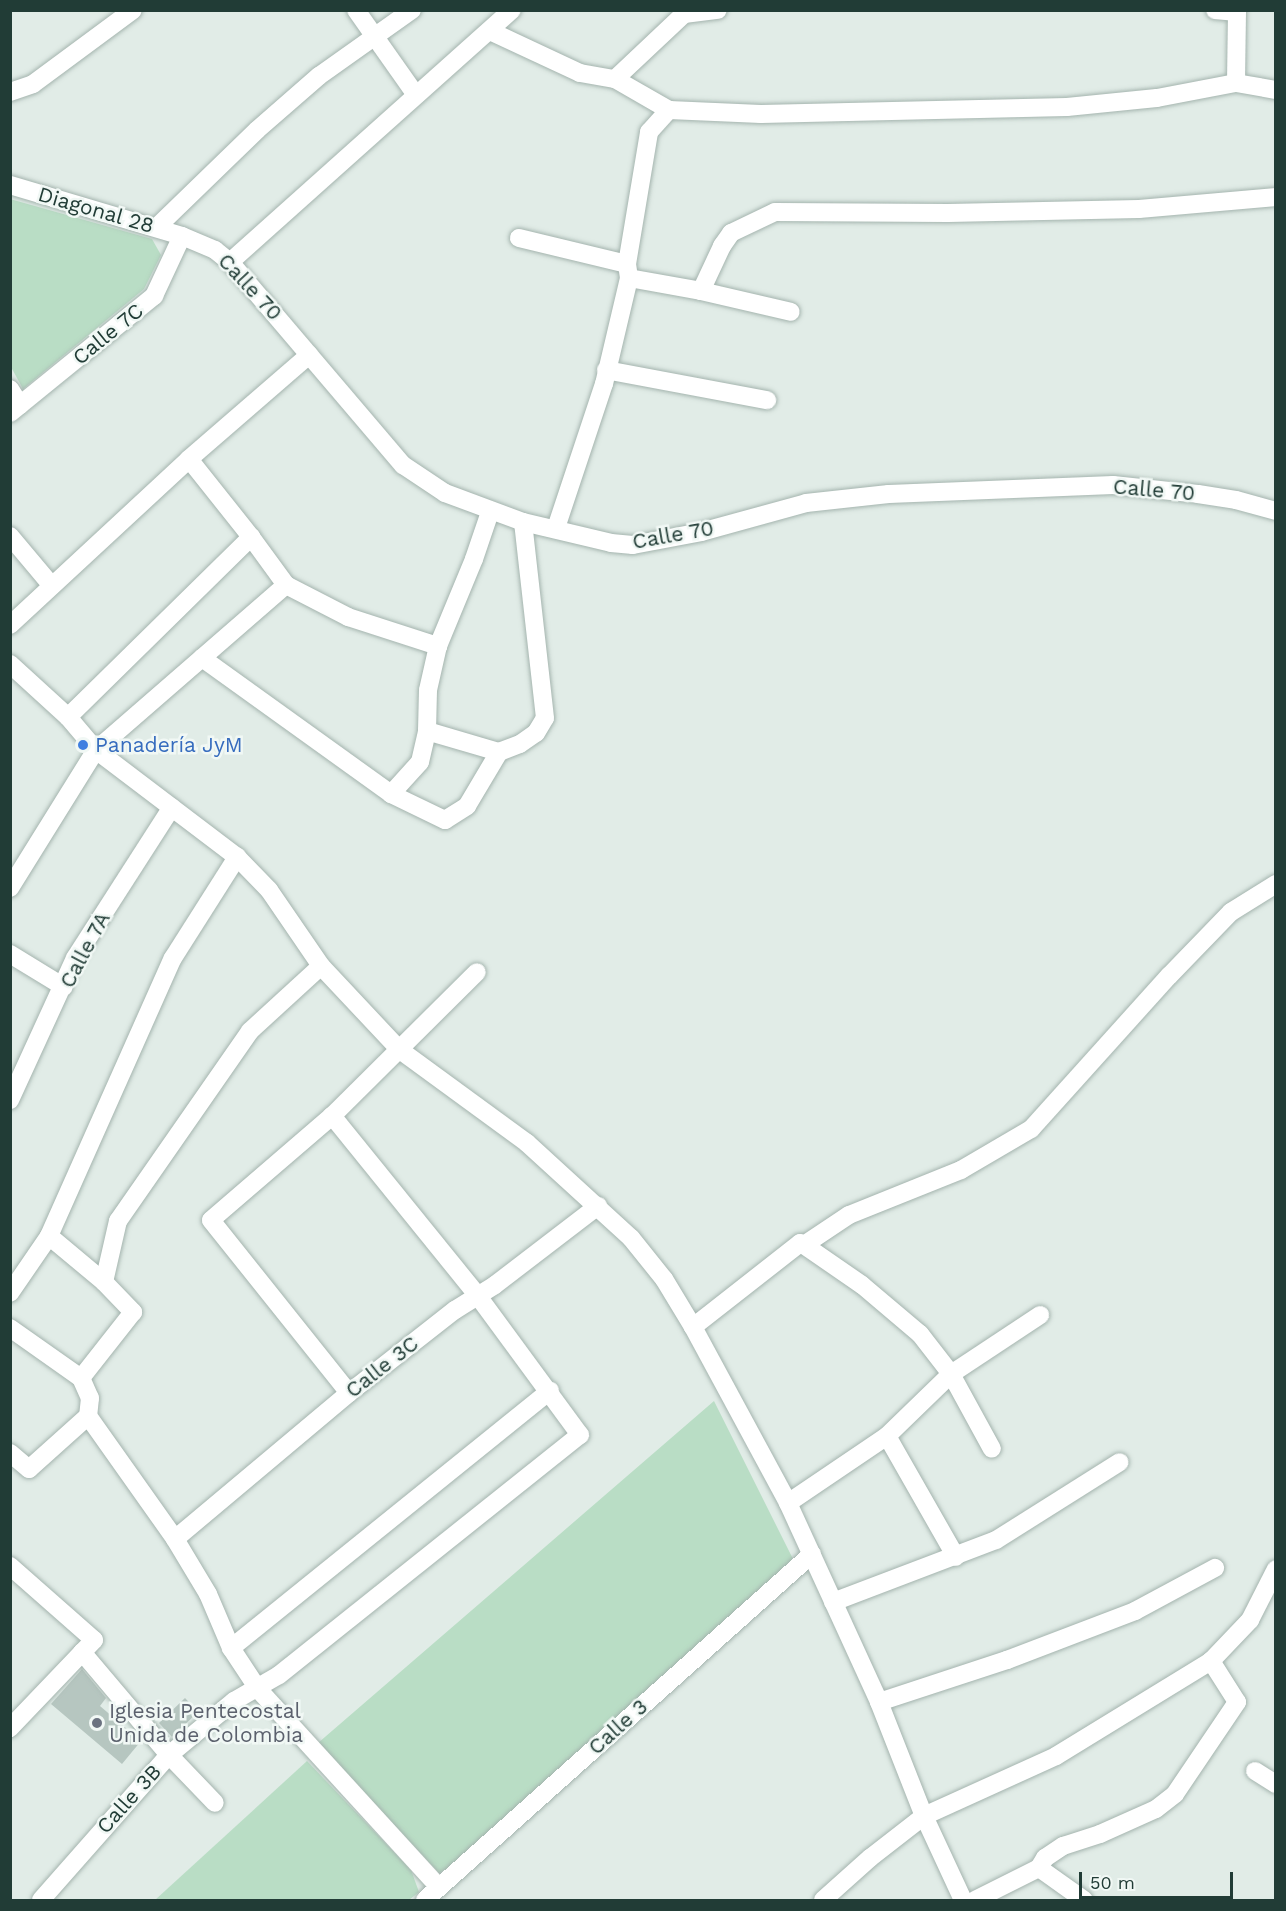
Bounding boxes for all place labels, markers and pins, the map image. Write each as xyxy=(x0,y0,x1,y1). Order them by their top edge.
place label: Panadería JyM xyxy=(95,732,244,758)
marker: Panadería JyM xyxy=(76,738,90,752)
place label: Iglesia Pentecostal Unida de Colombia xyxy=(109,1698,304,1748)
marker: Iglesia Pentecostal Unida de Colombia xyxy=(90,1716,104,1730)

